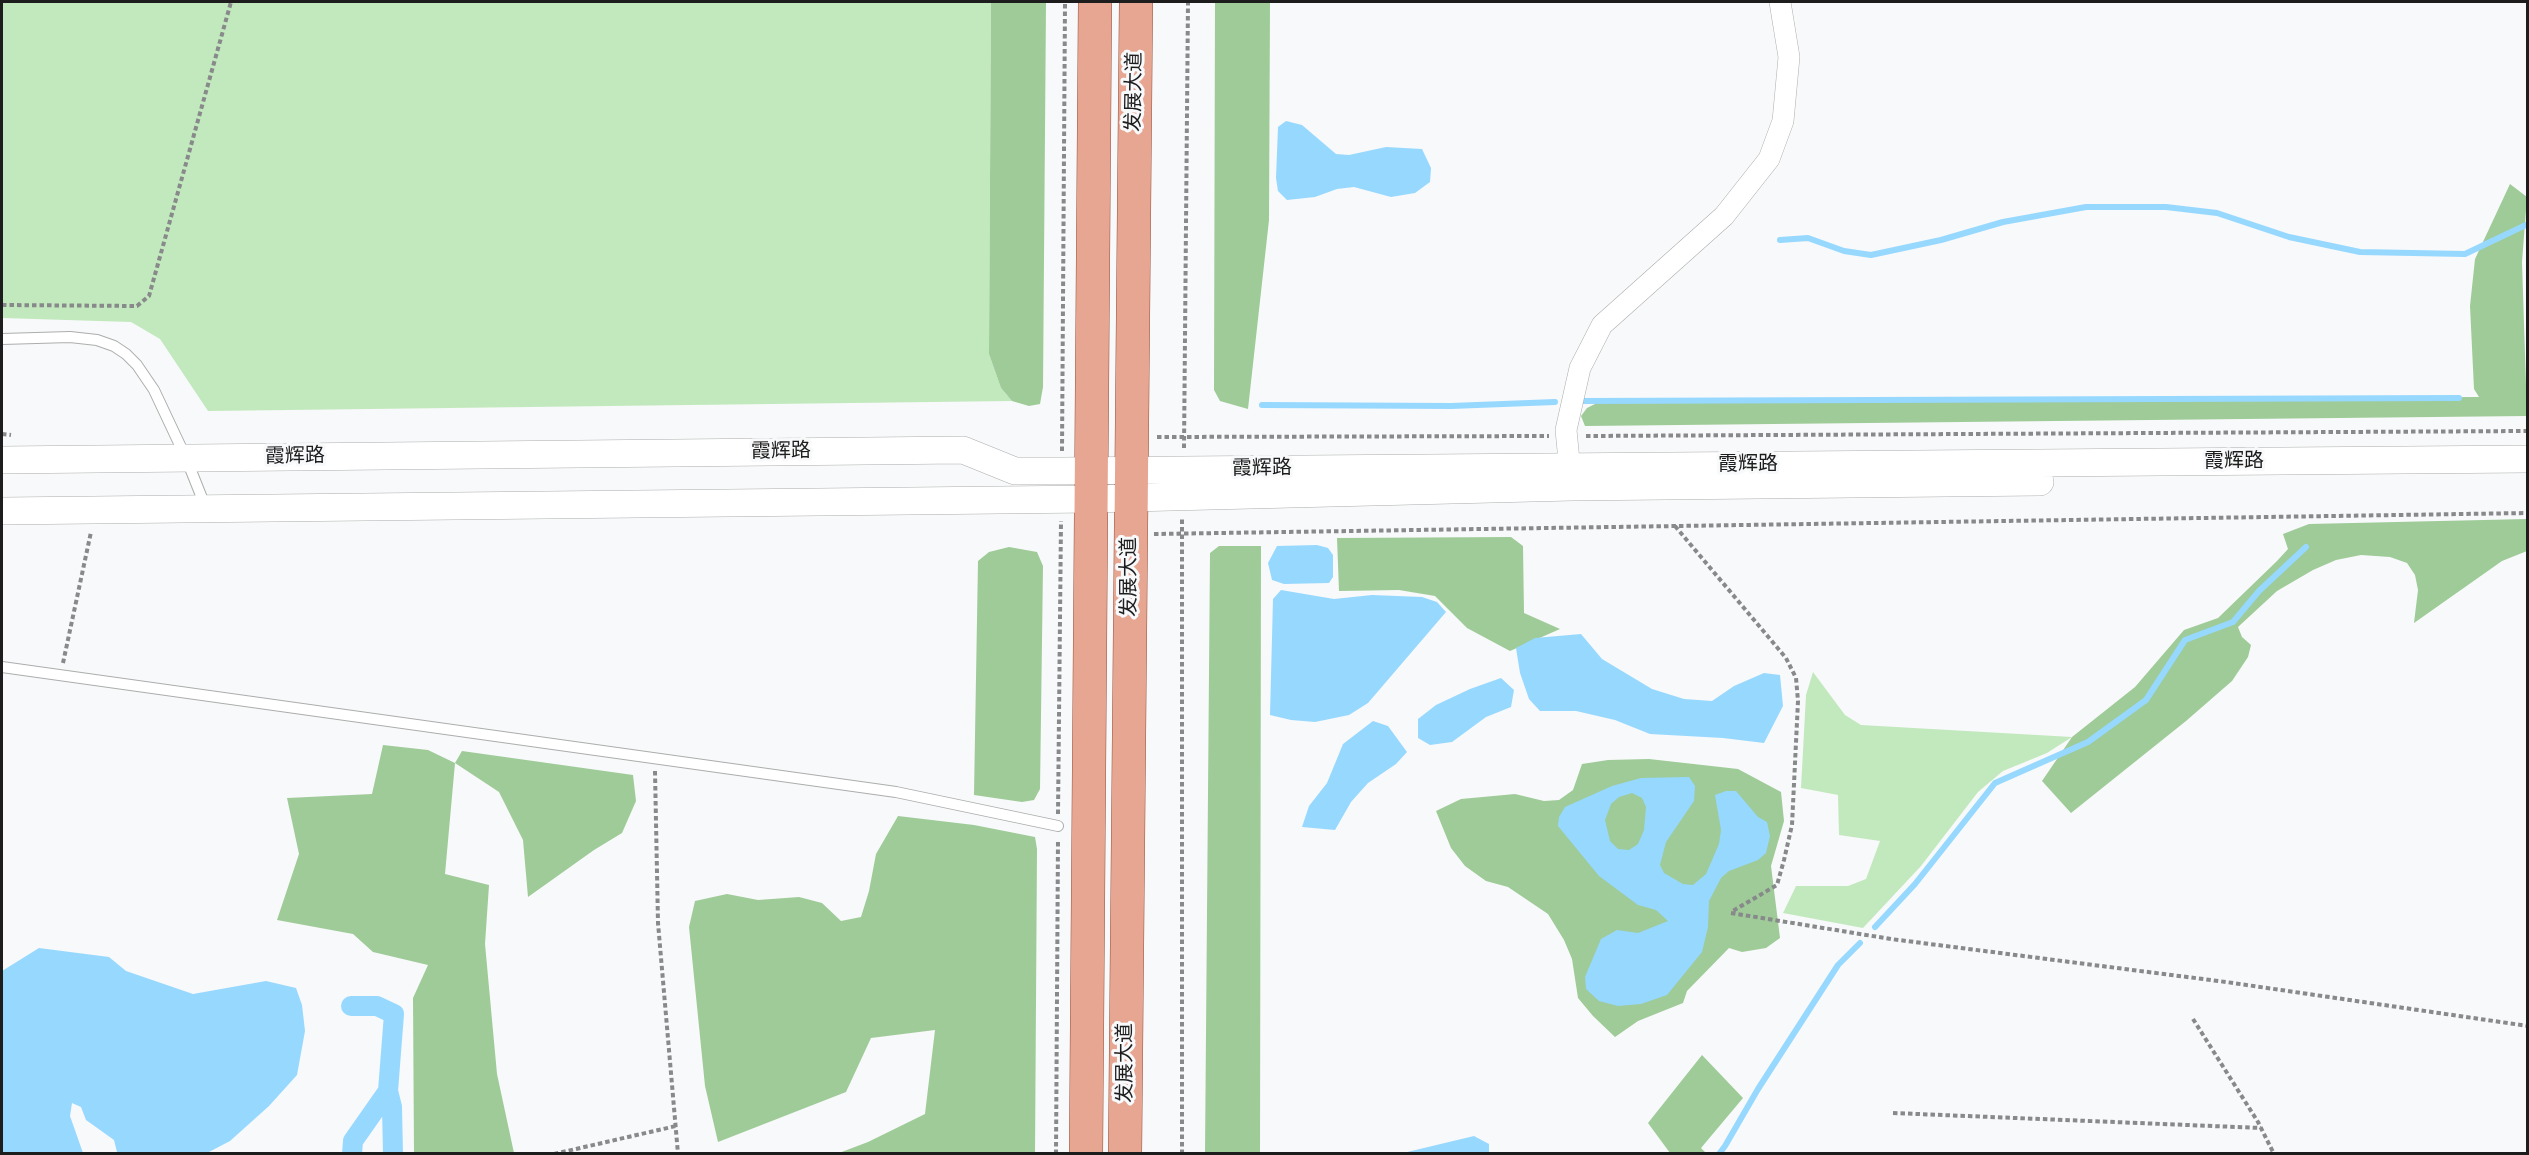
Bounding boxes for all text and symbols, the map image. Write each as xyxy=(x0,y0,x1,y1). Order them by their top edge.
street label: 发展大道 xyxy=(1122,52,1148,132)
street label: 霞辉路 xyxy=(751,439,811,465)
street label: 霞辉路 xyxy=(265,444,325,470)
street label: 霞辉路 xyxy=(2204,450,2264,474)
street label: 霞辉路 xyxy=(1718,453,1778,477)
street label: 霞辉路 xyxy=(1232,456,1292,482)
street label: 发展大道 xyxy=(1118,537,1142,617)
street label: 发展大道 xyxy=(1114,1023,1138,1103)

